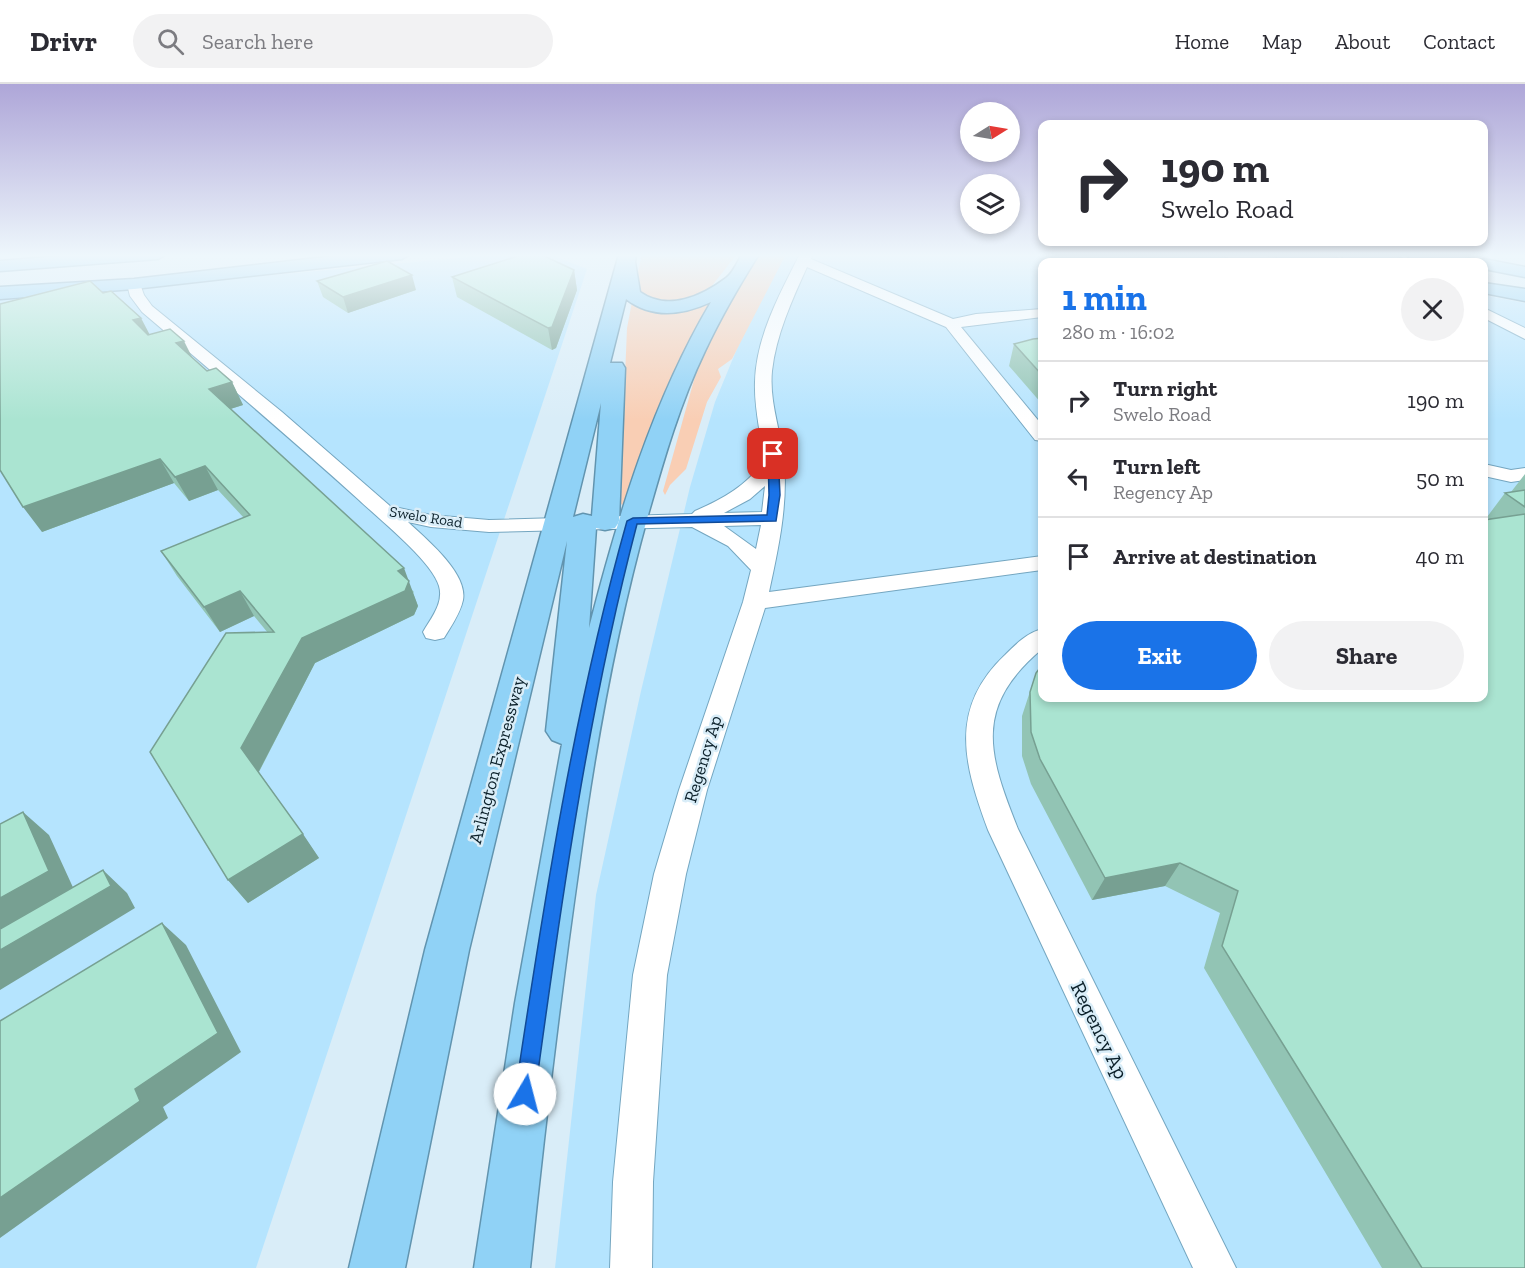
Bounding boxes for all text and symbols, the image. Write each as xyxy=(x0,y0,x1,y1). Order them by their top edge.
search box xyxy=(133,14,553,68)
text: Drivr xyxy=(30,25,97,58)
icon: search xyxy=(154,25,187,58)
text: Search here xyxy=(202,28,313,55)
text: Home xyxy=(1175,29,1229,54)
text: Map xyxy=(1262,29,1302,54)
text: About xyxy=(1335,29,1390,54)
text: Contact xyxy=(1423,29,1495,54)
north arrow xyxy=(960,102,1020,162)
map controls xyxy=(960,102,1020,234)
text: 190 m xyxy=(1161,142,1269,193)
icon: right xyxy=(1062,144,1140,222)
button: layers xyxy=(960,174,1020,234)
text: Swelo Road xyxy=(1161,193,1294,225)
text: 1 min xyxy=(1062,276,1147,319)
button: close xyxy=(1401,278,1464,341)
text: 280 m · 16:02 xyxy=(1062,320,1174,344)
text: Turn right xyxy=(1113,375,1217,402)
icon: right xyxy=(1062,384,1095,417)
text: 190 m xyxy=(1407,387,1464,414)
text: Swelo Road xyxy=(1113,402,1211,426)
pin xyxy=(747,428,798,479)
icon: arrive xyxy=(756,437,789,470)
text: Turn left xyxy=(1113,453,1200,480)
icon: left xyxy=(1062,462,1095,495)
text: 50 m xyxy=(1416,465,1464,492)
text: Regency Ap xyxy=(1113,480,1213,504)
street label: Swelo Road xyxy=(388,502,465,532)
icon: arrive xyxy=(1062,540,1095,573)
text: Arrive at destination xyxy=(1113,543,1316,570)
text: 40 m xyxy=(1415,543,1464,570)
button: Exit xyxy=(1062,621,1257,690)
button: Share xyxy=(1269,621,1464,690)
street label: Arlington Expressway xyxy=(464,673,530,846)
street label: Regency Ap xyxy=(679,713,727,805)
street label: Regency Ap xyxy=(1066,977,1134,1083)
position arrow xyxy=(493,1062,557,1126)

